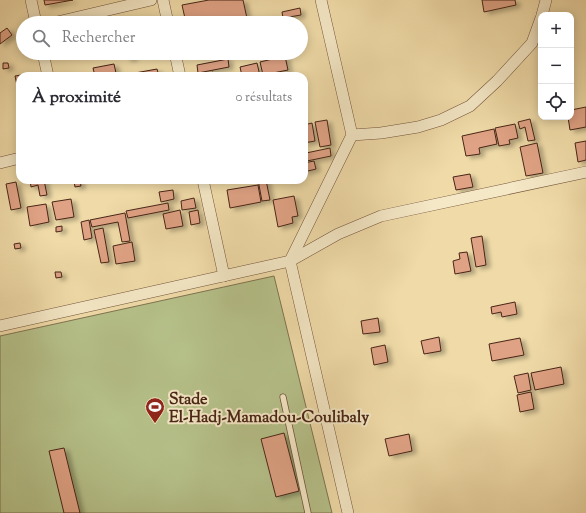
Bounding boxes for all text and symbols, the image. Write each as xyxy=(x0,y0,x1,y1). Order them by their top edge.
map controls xyxy=(538,12,574,120)
button: + xyxy=(538,12,574,48)
search box xyxy=(16,16,308,60)
icon: search xyxy=(30,27,52,49)
text: Rechercher xyxy=(62,28,135,49)
button: − xyxy=(538,48,574,84)
button: locate xyxy=(538,84,574,120)
text: À proximité xyxy=(32,86,121,110)
text: 0 résultats xyxy=(235,89,292,107)
place label: Stade El-Hadj-Mamadou-Coulibaly xyxy=(169,389,369,430)
sports icon: Stade El-Hadj-Mamadou-Coulibaly xyxy=(144,396,166,424)

